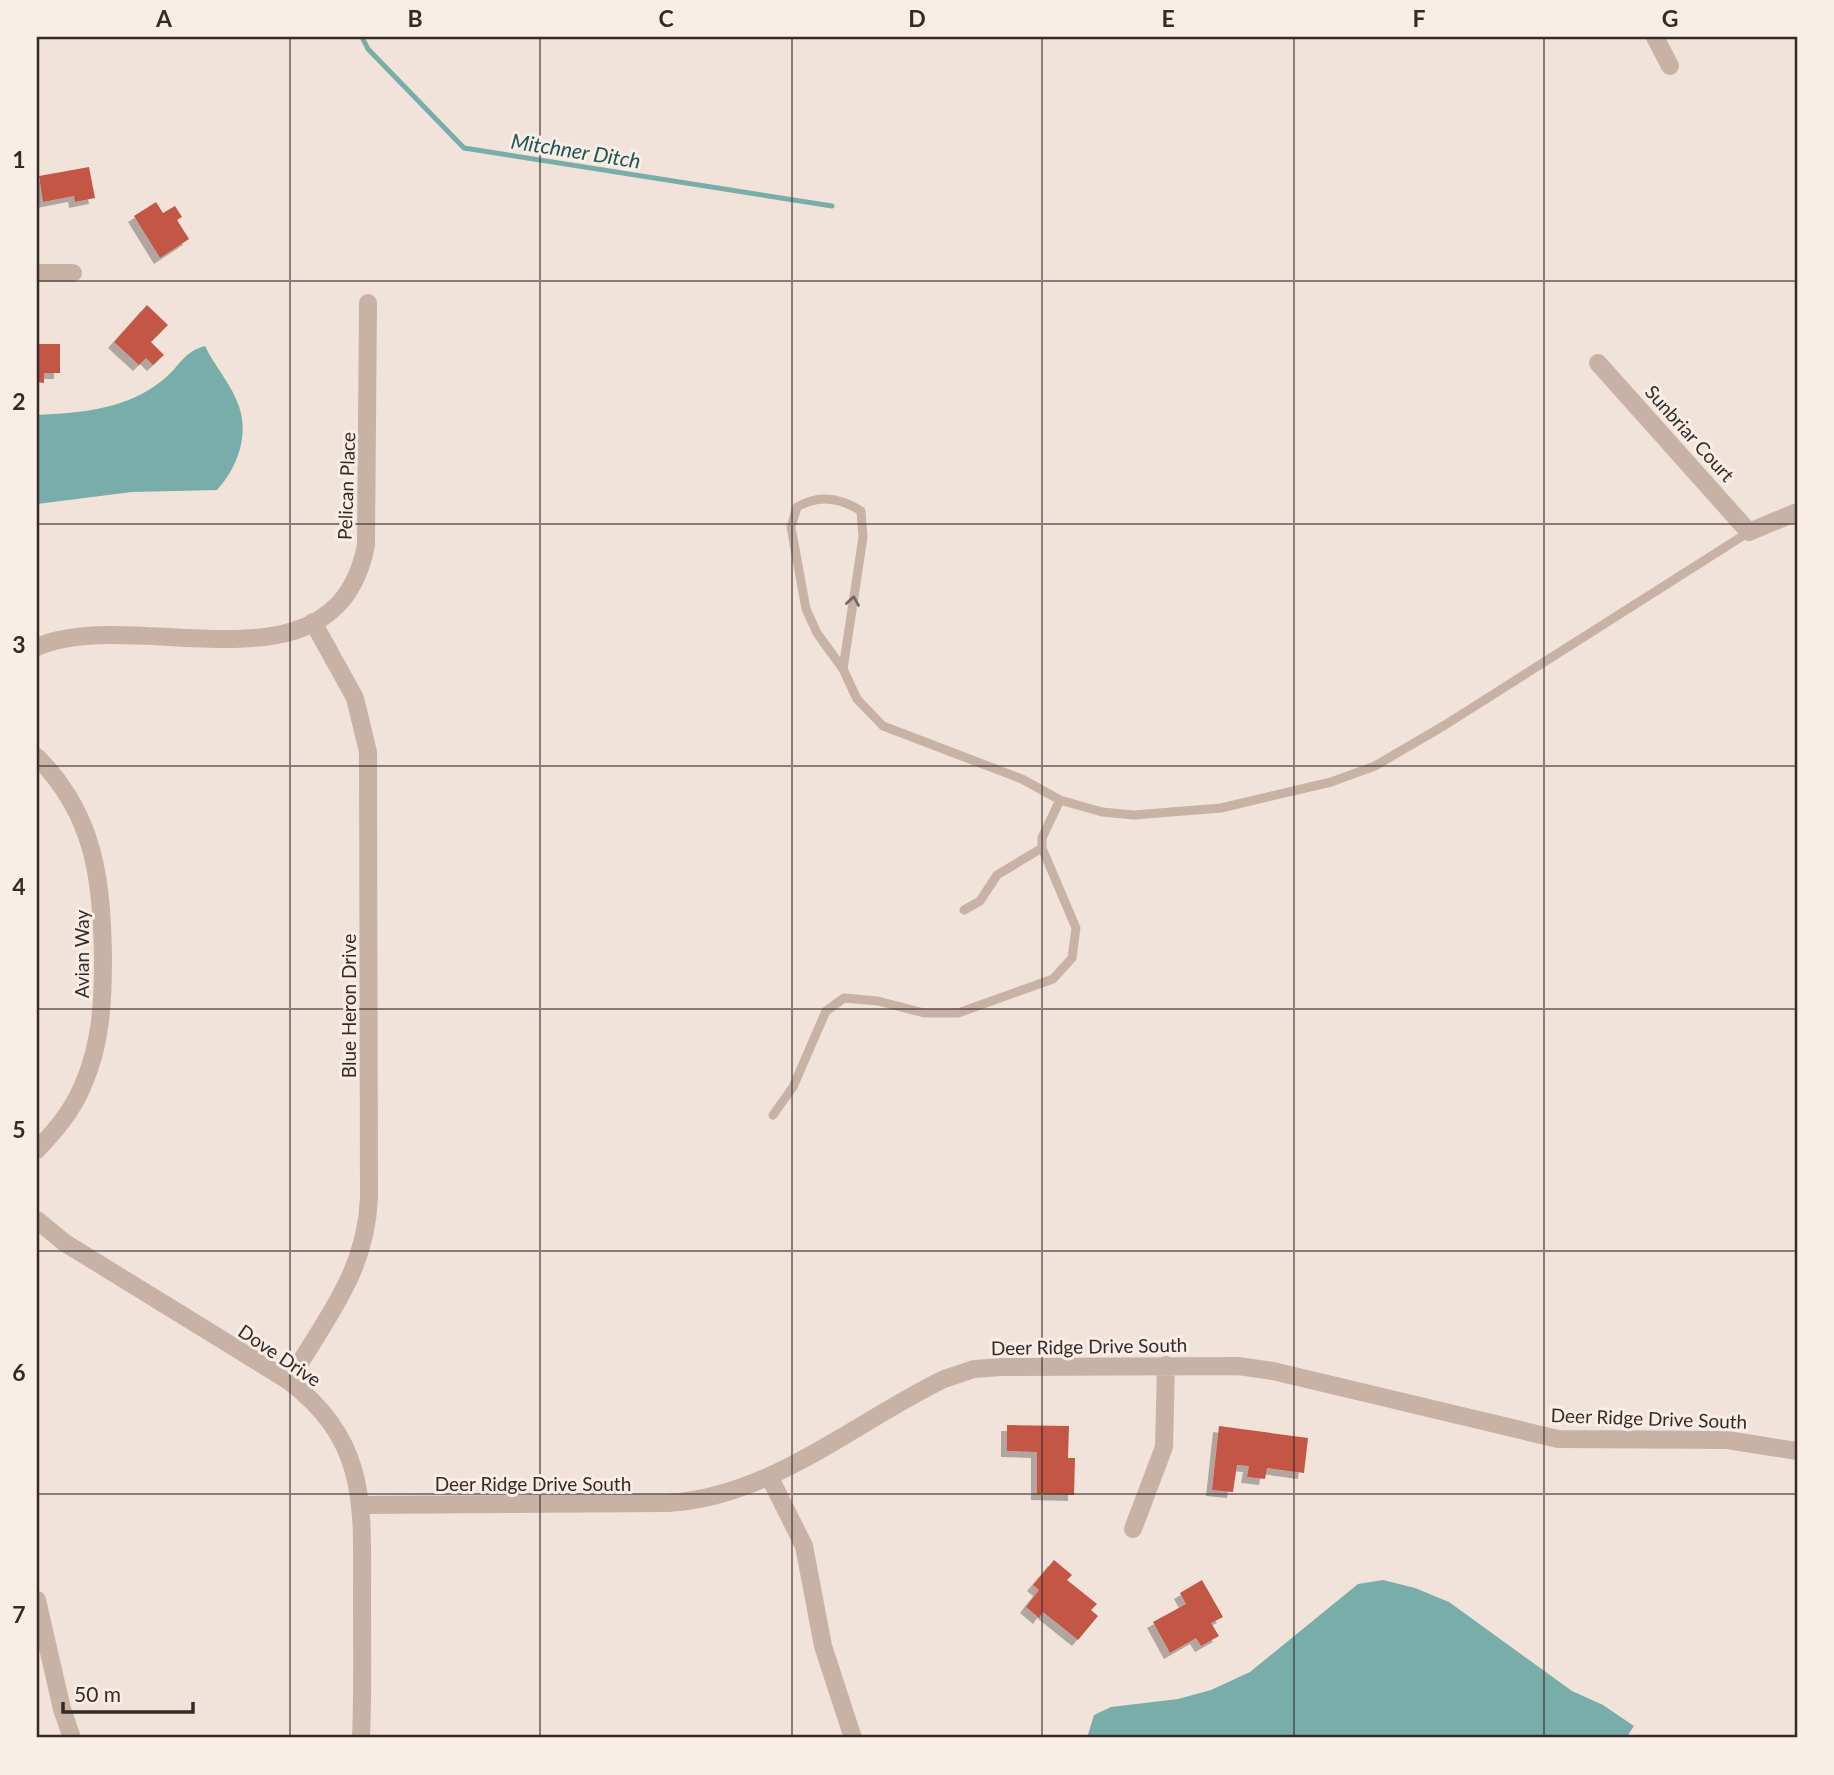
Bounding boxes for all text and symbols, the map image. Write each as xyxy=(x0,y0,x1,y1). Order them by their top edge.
text: A xyxy=(155,4,173,32)
text: B xyxy=(407,4,423,32)
text: C xyxy=(658,4,674,32)
text: D xyxy=(908,4,926,32)
text: E xyxy=(1161,4,1175,32)
text: F xyxy=(1412,4,1426,32)
text: G xyxy=(1662,4,1678,32)
water label: Mitchner Ditch xyxy=(509,127,643,173)
text: 1 xyxy=(12,145,26,173)
street label: Sunbriar Court xyxy=(1641,380,1739,486)
text: 2 xyxy=(12,387,26,415)
street label: Pelican Place xyxy=(333,432,359,540)
one-way arrow xyxy=(845,596,860,607)
text: 3 xyxy=(12,630,26,658)
text: 4 xyxy=(12,872,26,900)
street label: Avian Way xyxy=(70,909,93,998)
street label: Blue Heron Drive xyxy=(337,934,360,1078)
text: 5 xyxy=(12,1115,26,1143)
street label: Dove Drive xyxy=(234,1319,326,1391)
street label: Deer Ridge Drive South xyxy=(991,1333,1187,1359)
text: 6 xyxy=(12,1358,26,1386)
street label: Deer Ridge Drive South xyxy=(1550,1403,1748,1433)
street label: Deer Ridge Drive South xyxy=(435,1472,631,1495)
text: 7 xyxy=(12,1600,26,1628)
scale bar xyxy=(63,1670,192,1714)
text: 50 m xyxy=(74,1681,121,1706)

